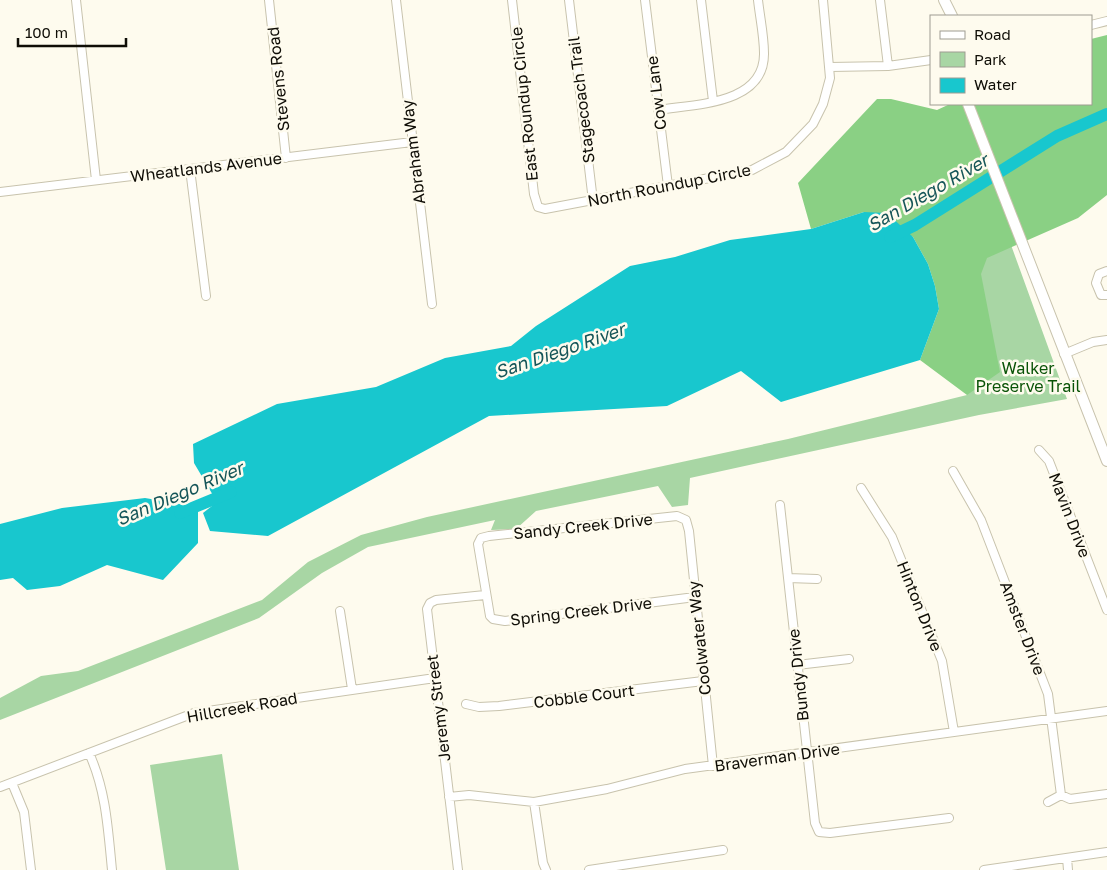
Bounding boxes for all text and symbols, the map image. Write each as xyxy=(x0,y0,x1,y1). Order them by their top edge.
scale bar xyxy=(18,15,125,47)
legend xyxy=(930,15,1092,105)
text: 100 m xyxy=(25,23,68,41)
text: Road xyxy=(974,25,1011,43)
street label: Stevens Road xyxy=(263,26,293,132)
street label: East Roundup Circle xyxy=(506,26,542,182)
street label: Stagecoach Trail xyxy=(563,36,599,164)
text: Park xyxy=(974,50,1007,68)
street label: Cow Lane xyxy=(642,55,670,131)
text: Water xyxy=(974,75,1017,93)
street label: Abraham Way xyxy=(397,99,429,205)
water label: San Diego River xyxy=(863,147,994,236)
street label: Wheatlands Avenue xyxy=(129,148,283,186)
street label: North Roundup Circle xyxy=(586,159,752,211)
water label: San Diego River xyxy=(492,317,630,383)
park label: Walker Preserve Trail xyxy=(975,358,1081,396)
water label: San Diego River xyxy=(113,455,249,530)
street label: Mavin Drive xyxy=(1045,470,1095,560)
street label: Sandy Creek Drive xyxy=(512,509,654,543)
street label: Hinton Drive xyxy=(893,558,947,654)
street label: Amster Drive xyxy=(996,578,1050,678)
street label: Coolwater Way xyxy=(683,580,715,696)
street label: Spring Creek Drive xyxy=(509,592,653,630)
street label: Bundy Drive xyxy=(783,628,813,722)
street label: Jeremy Street xyxy=(422,653,454,763)
street label: Cobble Court xyxy=(532,680,636,712)
street label: Hillcreek Road xyxy=(185,687,299,727)
street label: Braverman Drive xyxy=(713,738,841,776)

